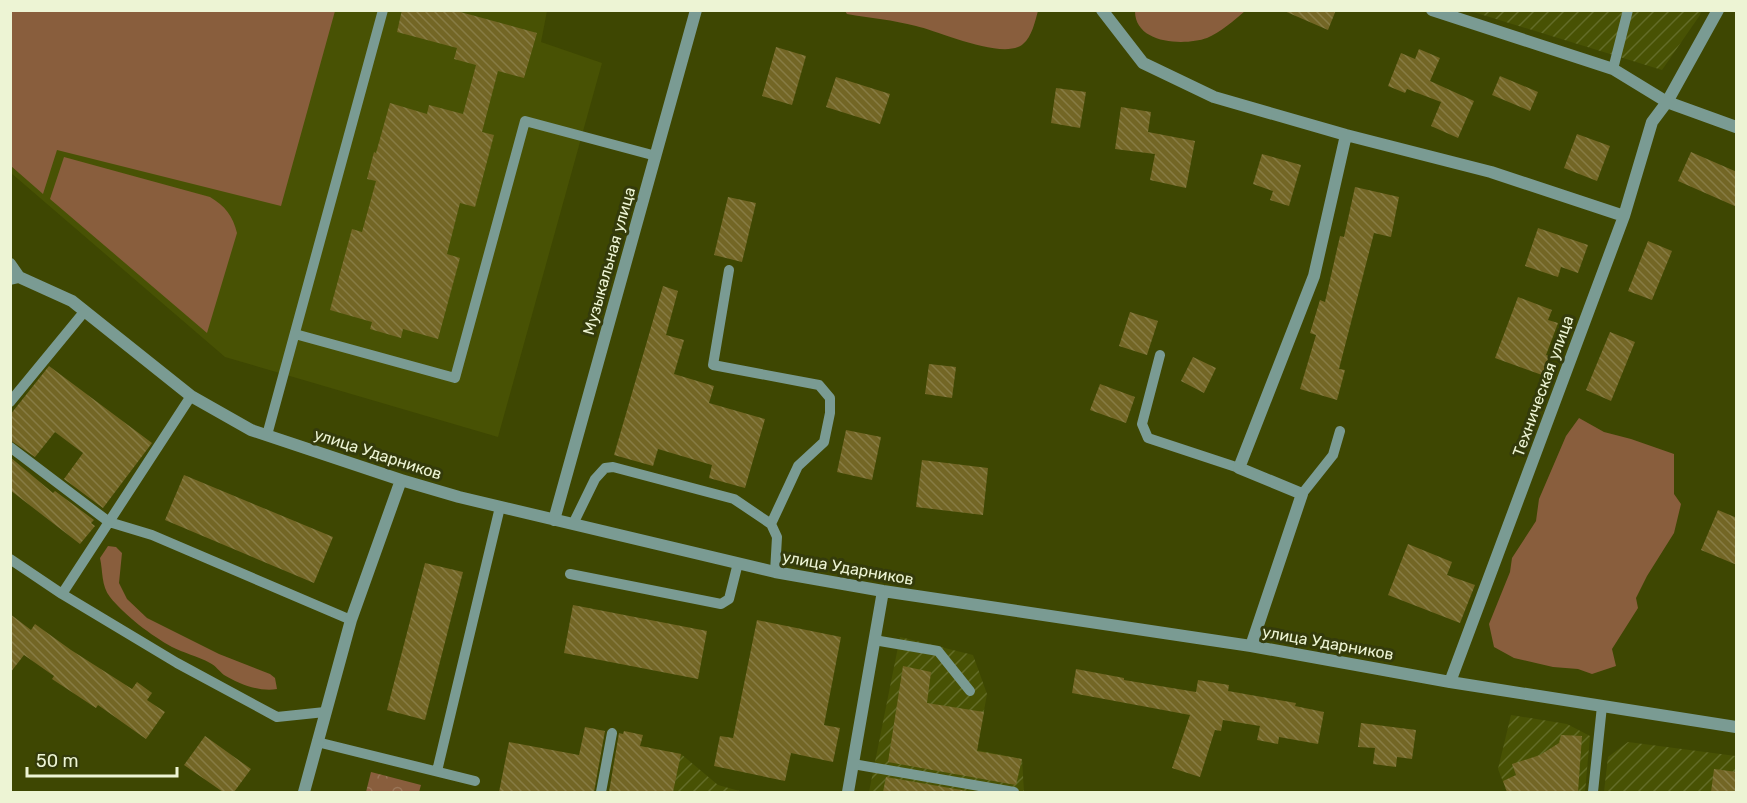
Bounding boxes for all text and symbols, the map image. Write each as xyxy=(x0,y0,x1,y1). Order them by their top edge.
street label: Музыкальная улица xyxy=(579,185,639,337)
street label: Техническая улица xyxy=(1509,313,1577,459)
street label: улица Ударников xyxy=(312,424,444,484)
street label: улица Ударников xyxy=(781,547,915,589)
street label: улица Ударников xyxy=(1261,622,1395,664)
scale bar xyxy=(27,740,177,778)
text: 50 m xyxy=(36,750,79,772)

